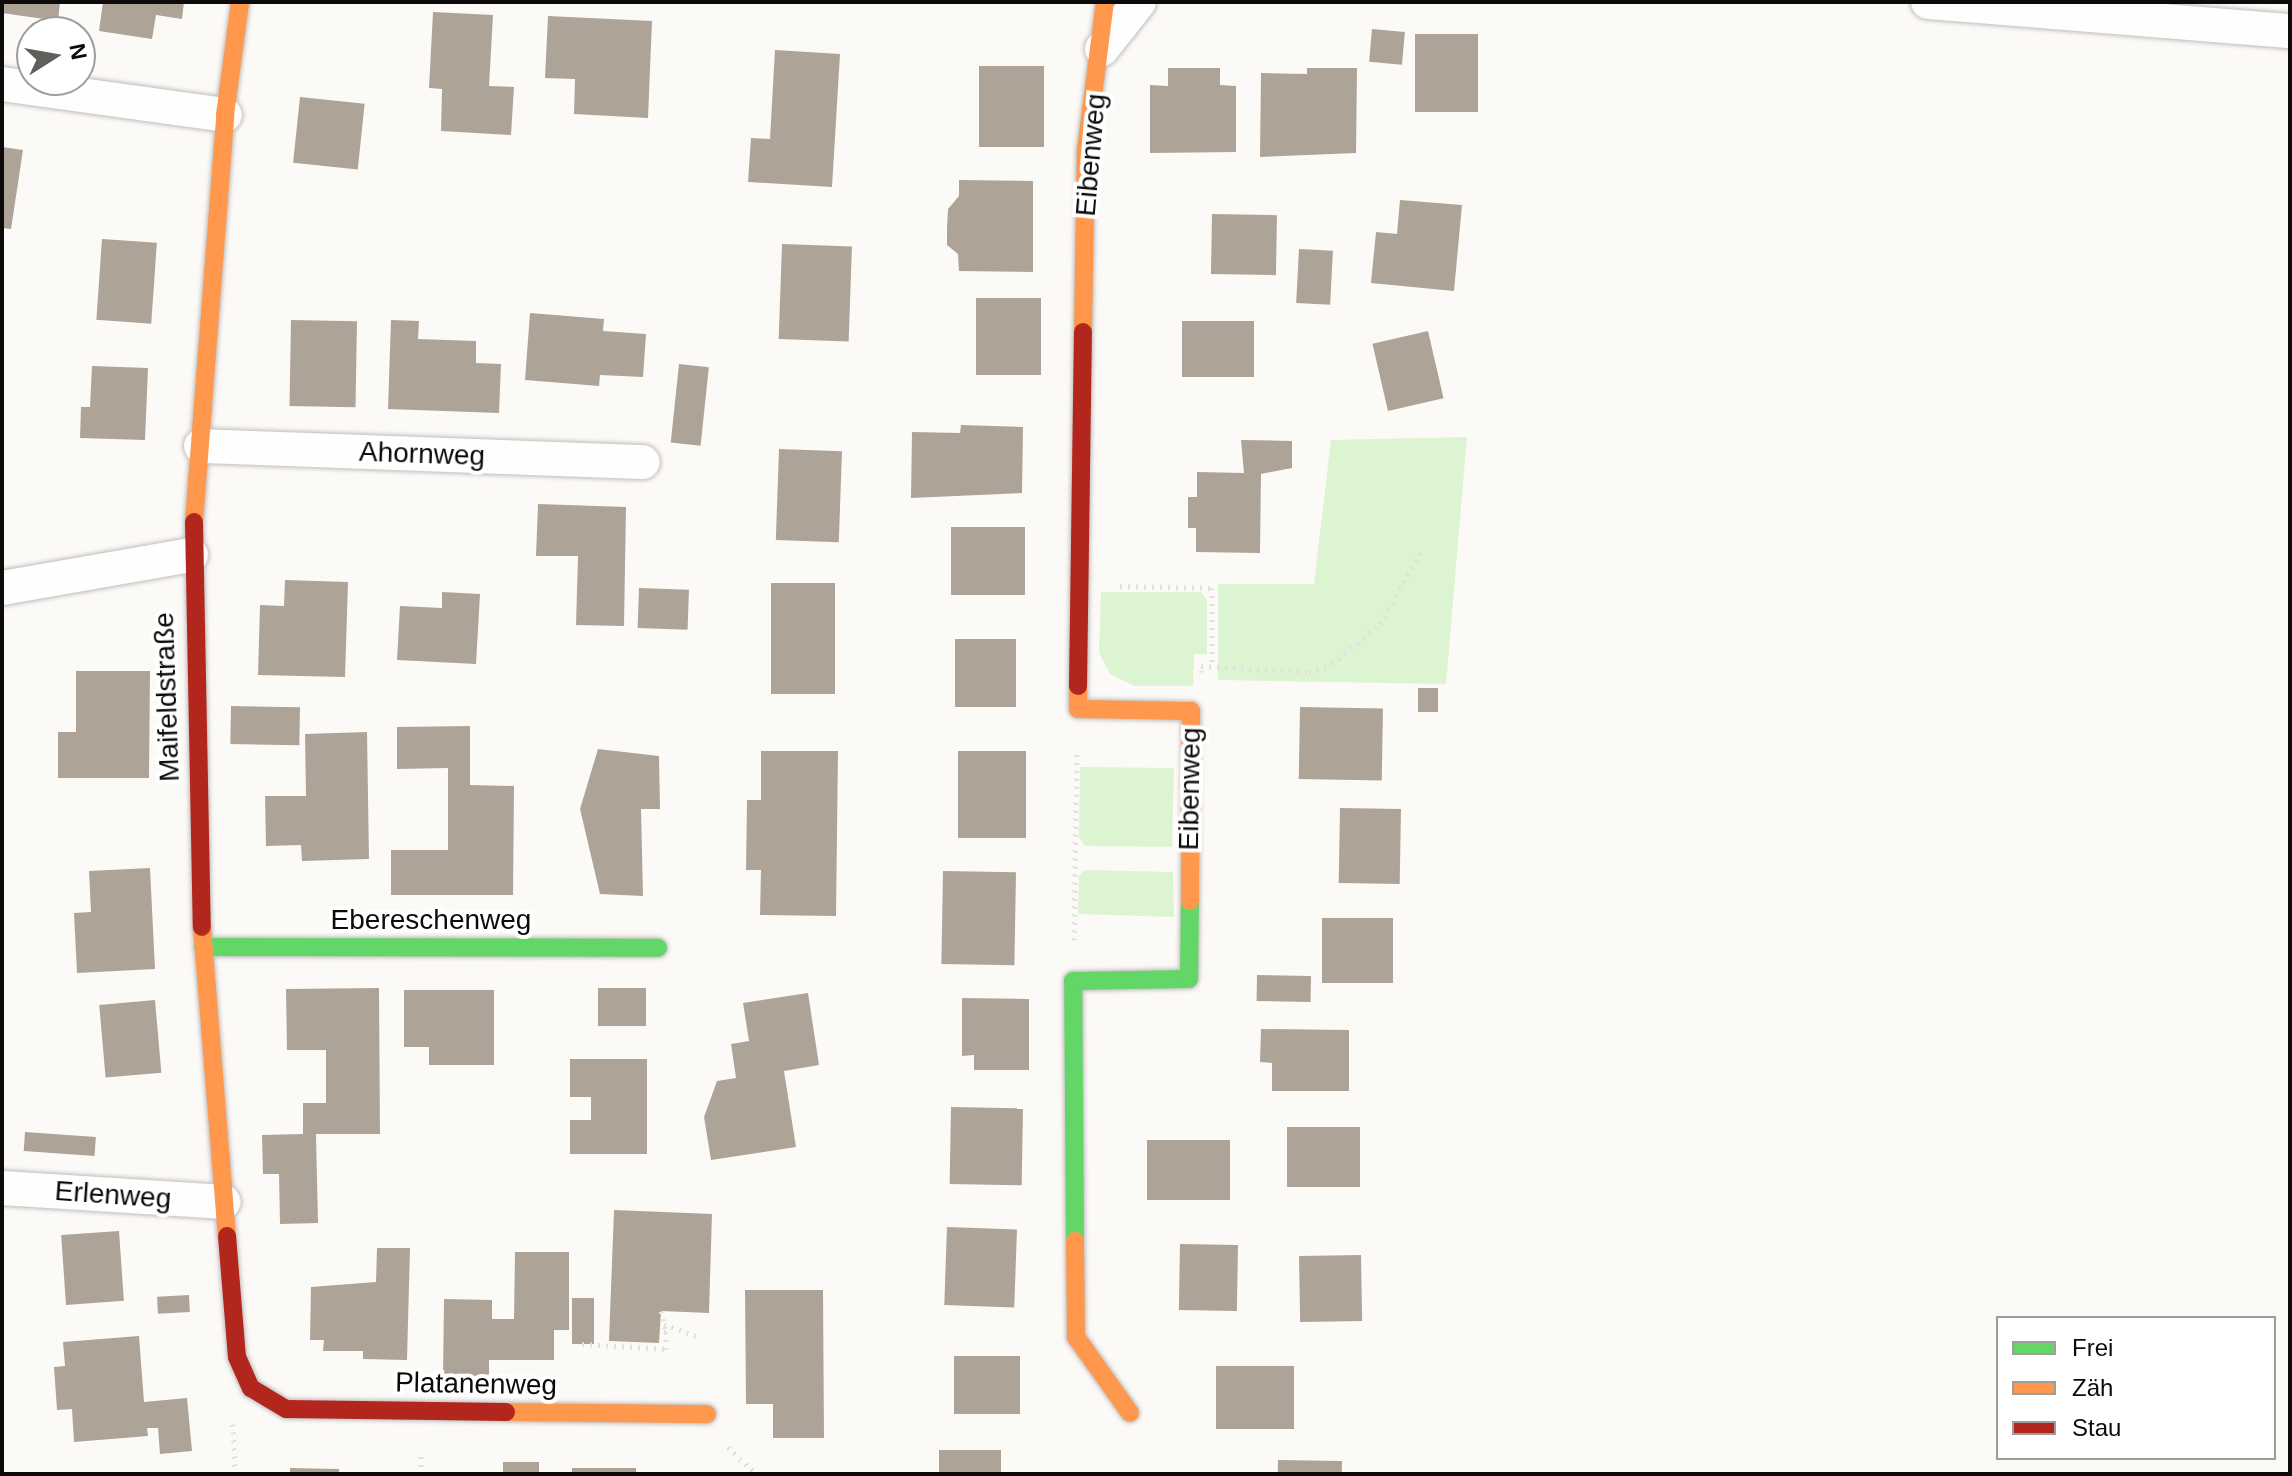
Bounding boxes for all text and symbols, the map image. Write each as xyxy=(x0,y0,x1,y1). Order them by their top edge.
north arrow xyxy=(16,16,96,96)
text: N xyxy=(64,42,92,62)
street label: Eibenweg xyxy=(1069,92,1113,218)
street label: Ahornweg xyxy=(358,435,486,473)
street label: Maifeldstraße xyxy=(147,612,187,782)
street label: Eibenweg xyxy=(1172,727,1208,851)
street label: Ebereschenweg xyxy=(331,903,531,937)
street label: Erlenweg xyxy=(54,1174,172,1216)
legend xyxy=(1996,1316,2276,1460)
text: Frei xyxy=(2072,1334,2113,1361)
street label: Platanenweg xyxy=(395,1366,557,1402)
text: Zäh xyxy=(2072,1374,2113,1401)
text: Stau xyxy=(2072,1414,2121,1441)

